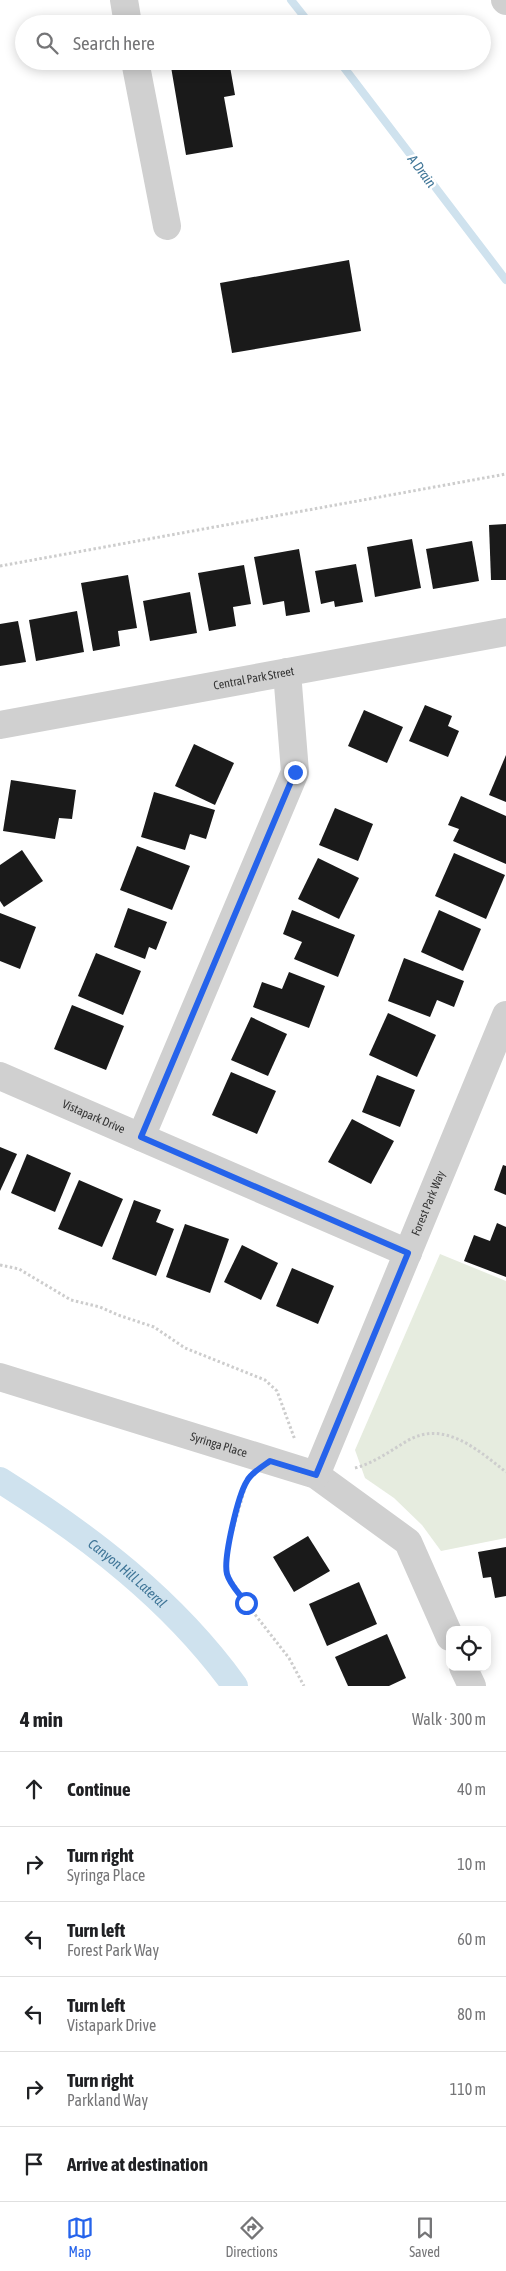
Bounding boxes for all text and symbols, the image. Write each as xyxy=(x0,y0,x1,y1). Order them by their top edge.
search box xyxy=(15,15,491,70)
icon: search xyxy=(33,29,61,57)
text: Search here xyxy=(73,32,155,54)
water label: A Drain xyxy=(404,151,440,191)
street label: Central Park Street xyxy=(212,664,296,693)
route end xyxy=(284,761,307,784)
street label: Vistapark Drive xyxy=(60,1097,127,1136)
street label: Forest Park Way xyxy=(409,1169,448,1238)
street label: Syringa Place xyxy=(189,1429,249,1460)
water label: Canyon Hill Lateral xyxy=(85,1535,170,1611)
route start xyxy=(235,1592,258,1615)
map controls xyxy=(446,1626,491,1671)
button: locate xyxy=(446,1626,491,1671)
text: 4 min xyxy=(20,1707,63,1731)
text: Walk · 300 m xyxy=(412,1710,486,1728)
icon: ahead xyxy=(20,1775,48,1803)
text: Continue xyxy=(67,1778,131,1800)
text: 40 m xyxy=(457,1780,486,1798)
text: Turn right xyxy=(67,1844,134,1866)
icon: right xyxy=(20,1850,48,1878)
text: 10 m xyxy=(457,1855,486,1873)
text: Syringa Place xyxy=(67,1866,145,1884)
text: Turn left xyxy=(67,1919,125,1941)
icon: left xyxy=(20,1925,48,1953)
text: 60 m xyxy=(457,1930,486,1948)
text: Forest Park Way xyxy=(67,1941,159,1959)
text: Turn left xyxy=(67,1994,125,2016)
icon: left xyxy=(20,2000,48,2028)
text: 80 m xyxy=(457,2005,486,2023)
text: Vistapark Drive xyxy=(67,2016,156,2034)
text: Turn right xyxy=(67,2069,134,2091)
icon: right xyxy=(20,2075,48,2103)
text: 110 m xyxy=(450,2080,486,2098)
text: Parkland Way xyxy=(67,2091,148,2109)
icon: arrive xyxy=(20,2150,48,2178)
text: Arrive at destination xyxy=(67,2153,208,2175)
tab: Map xyxy=(66,2214,94,2260)
tab: Directions xyxy=(225,2214,278,2260)
tab: Saved xyxy=(409,2214,440,2260)

